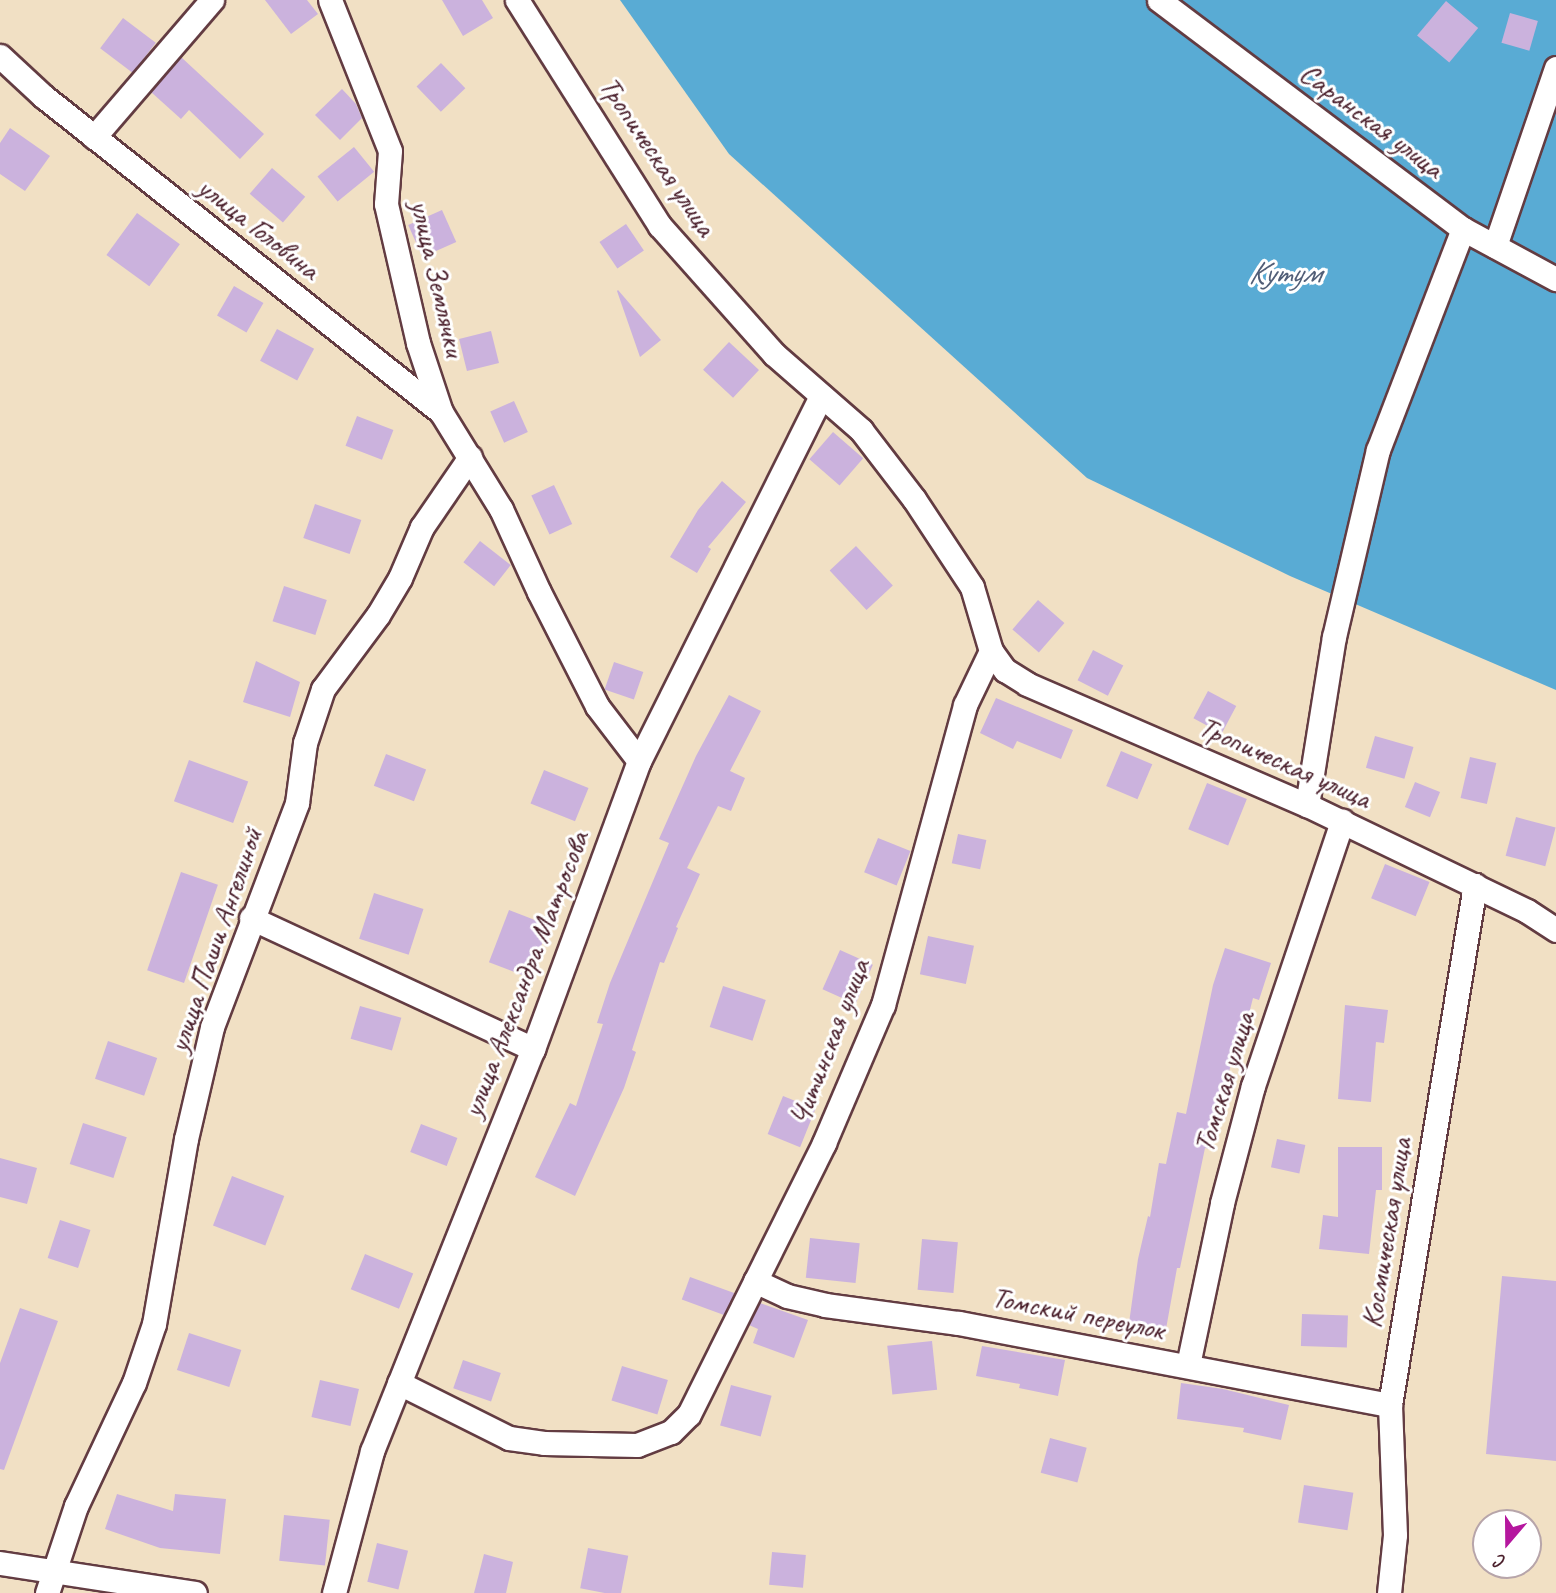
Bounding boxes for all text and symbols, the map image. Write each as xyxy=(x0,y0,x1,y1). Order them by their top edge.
street label: Саранская улица xyxy=(1292,53,1452,187)
street label: Тропическая улица xyxy=(591,69,725,243)
street label: улица Головина xyxy=(190,169,328,287)
street label: улица Землячки xyxy=(403,198,473,358)
water label: Кутум xyxy=(1248,254,1320,292)
street label: Тропическая улица xyxy=(1192,708,1378,816)
street label: улица Паши Ангелиной xyxy=(159,821,271,1059)
street label: улица Александра Матросова xyxy=(454,826,596,1122)
street label: Читинская улица xyxy=(780,953,878,1131)
street label: Томская улица xyxy=(1186,1007,1262,1157)
street label: Космическая улица xyxy=(1353,1134,1419,1332)
street label: Томский переулок xyxy=(989,1279,1167,1347)
north arrow xyxy=(1472,1509,1542,1579)
text: С xyxy=(1492,1549,1509,1575)

